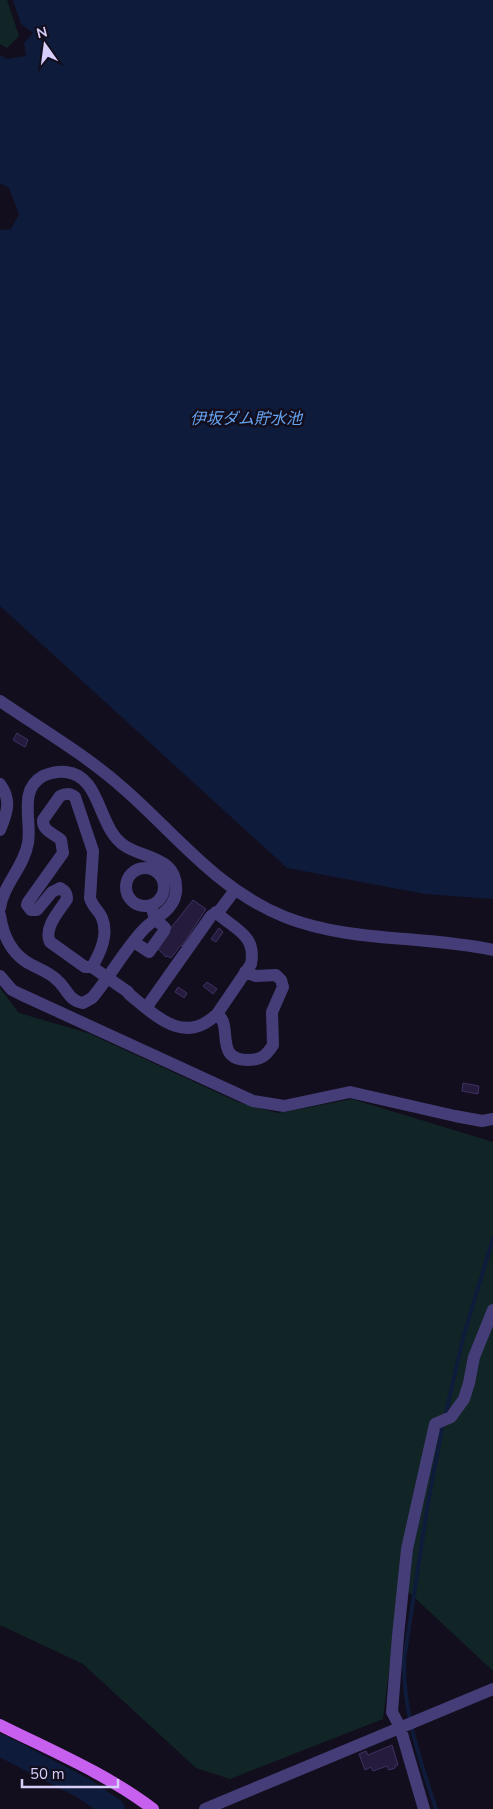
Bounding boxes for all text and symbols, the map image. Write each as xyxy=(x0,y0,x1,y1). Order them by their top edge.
north arrow xyxy=(20,20,70,70)
text: N xyxy=(35,22,49,43)
water label: 伊坂ダム貯水池 xyxy=(190,408,304,430)
scale bar xyxy=(22,1756,119,1788)
text: 50 m xyxy=(30,1764,65,1784)

